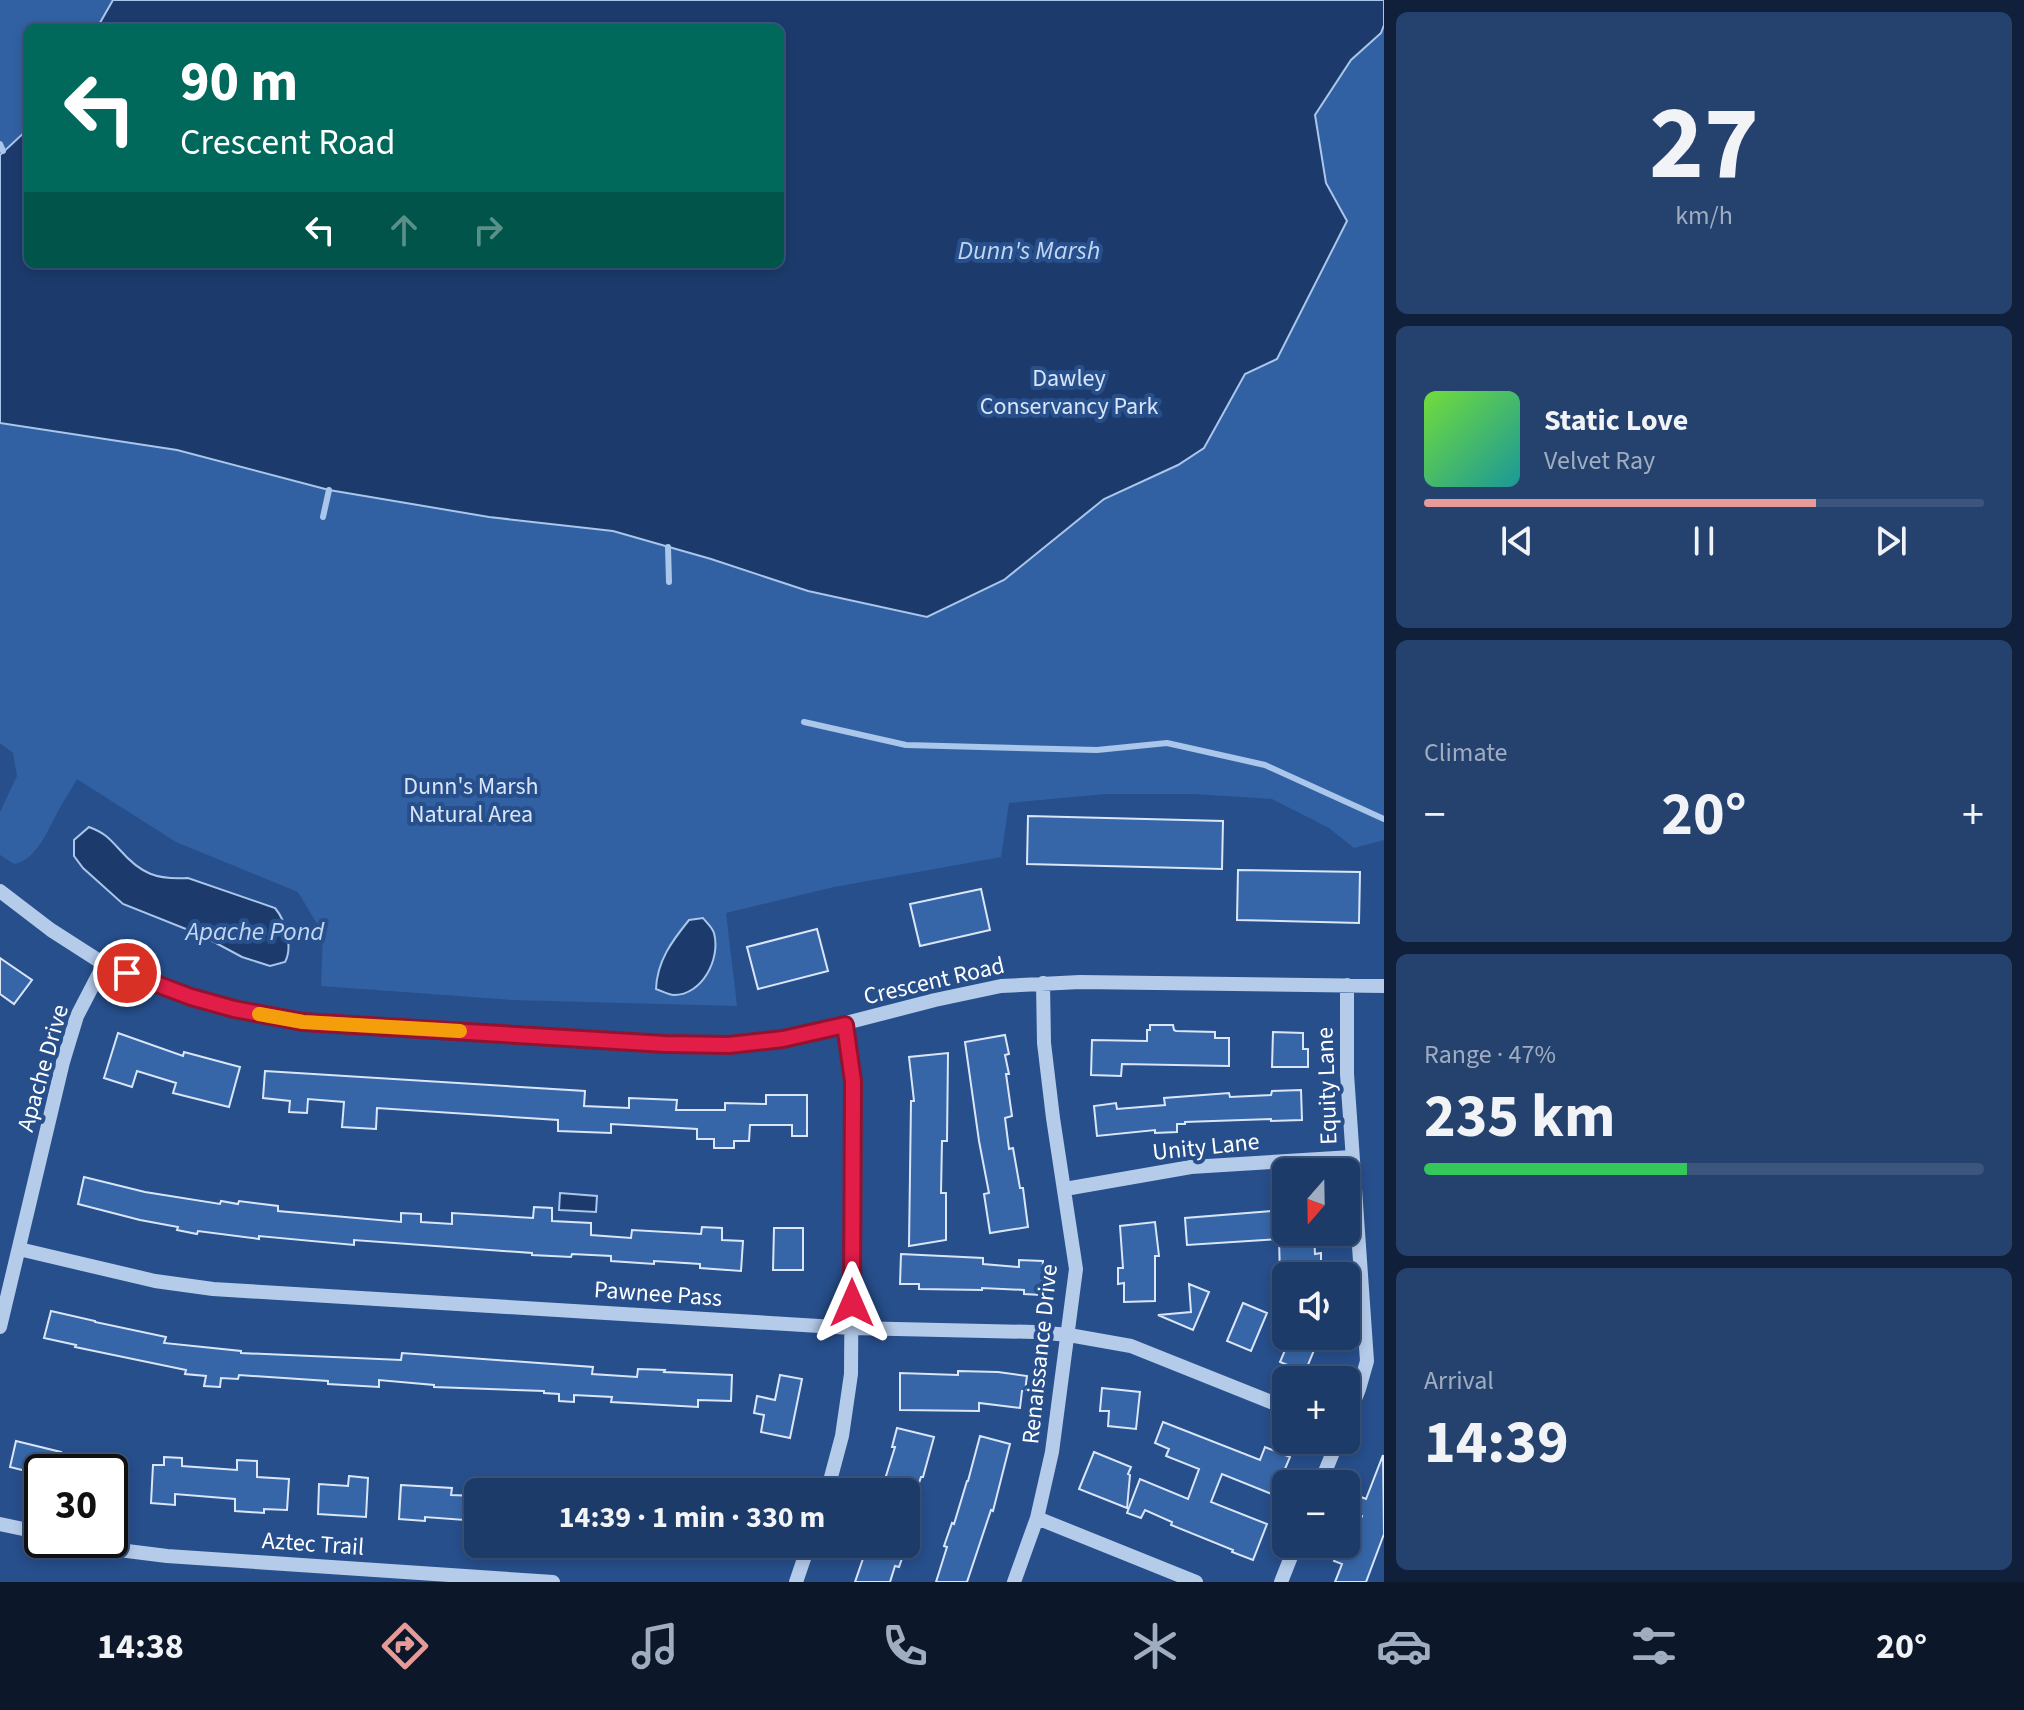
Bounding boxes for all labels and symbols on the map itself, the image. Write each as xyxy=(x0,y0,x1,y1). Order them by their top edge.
water label: Dunn's Marsh xyxy=(958,232,1100,269)
park label: Dawley Conservancy Park xyxy=(980,361,1158,424)
park label: Dunn's Marsh Natural Area xyxy=(403,769,539,832)
water label: Apache Pond xyxy=(184,913,325,950)
pin xyxy=(93,939,161,1007)
street label: Crescent Road xyxy=(860,948,1008,1014)
street label: Apache Drive xyxy=(8,1000,78,1136)
street label: Equity Lane xyxy=(1307,1027,1347,1145)
street label: Unity Lane xyxy=(1151,1124,1261,1170)
north arrow xyxy=(1272,1158,1360,1246)
position arrow xyxy=(810,1261,894,1345)
street label: Renaissance Drive xyxy=(1013,1262,1067,1446)
street label: Pawnee Pass xyxy=(593,1272,723,1316)
speed limit sign: 30 xyxy=(24,1454,128,1558)
street label: Aztec Trail xyxy=(261,1523,365,1565)

